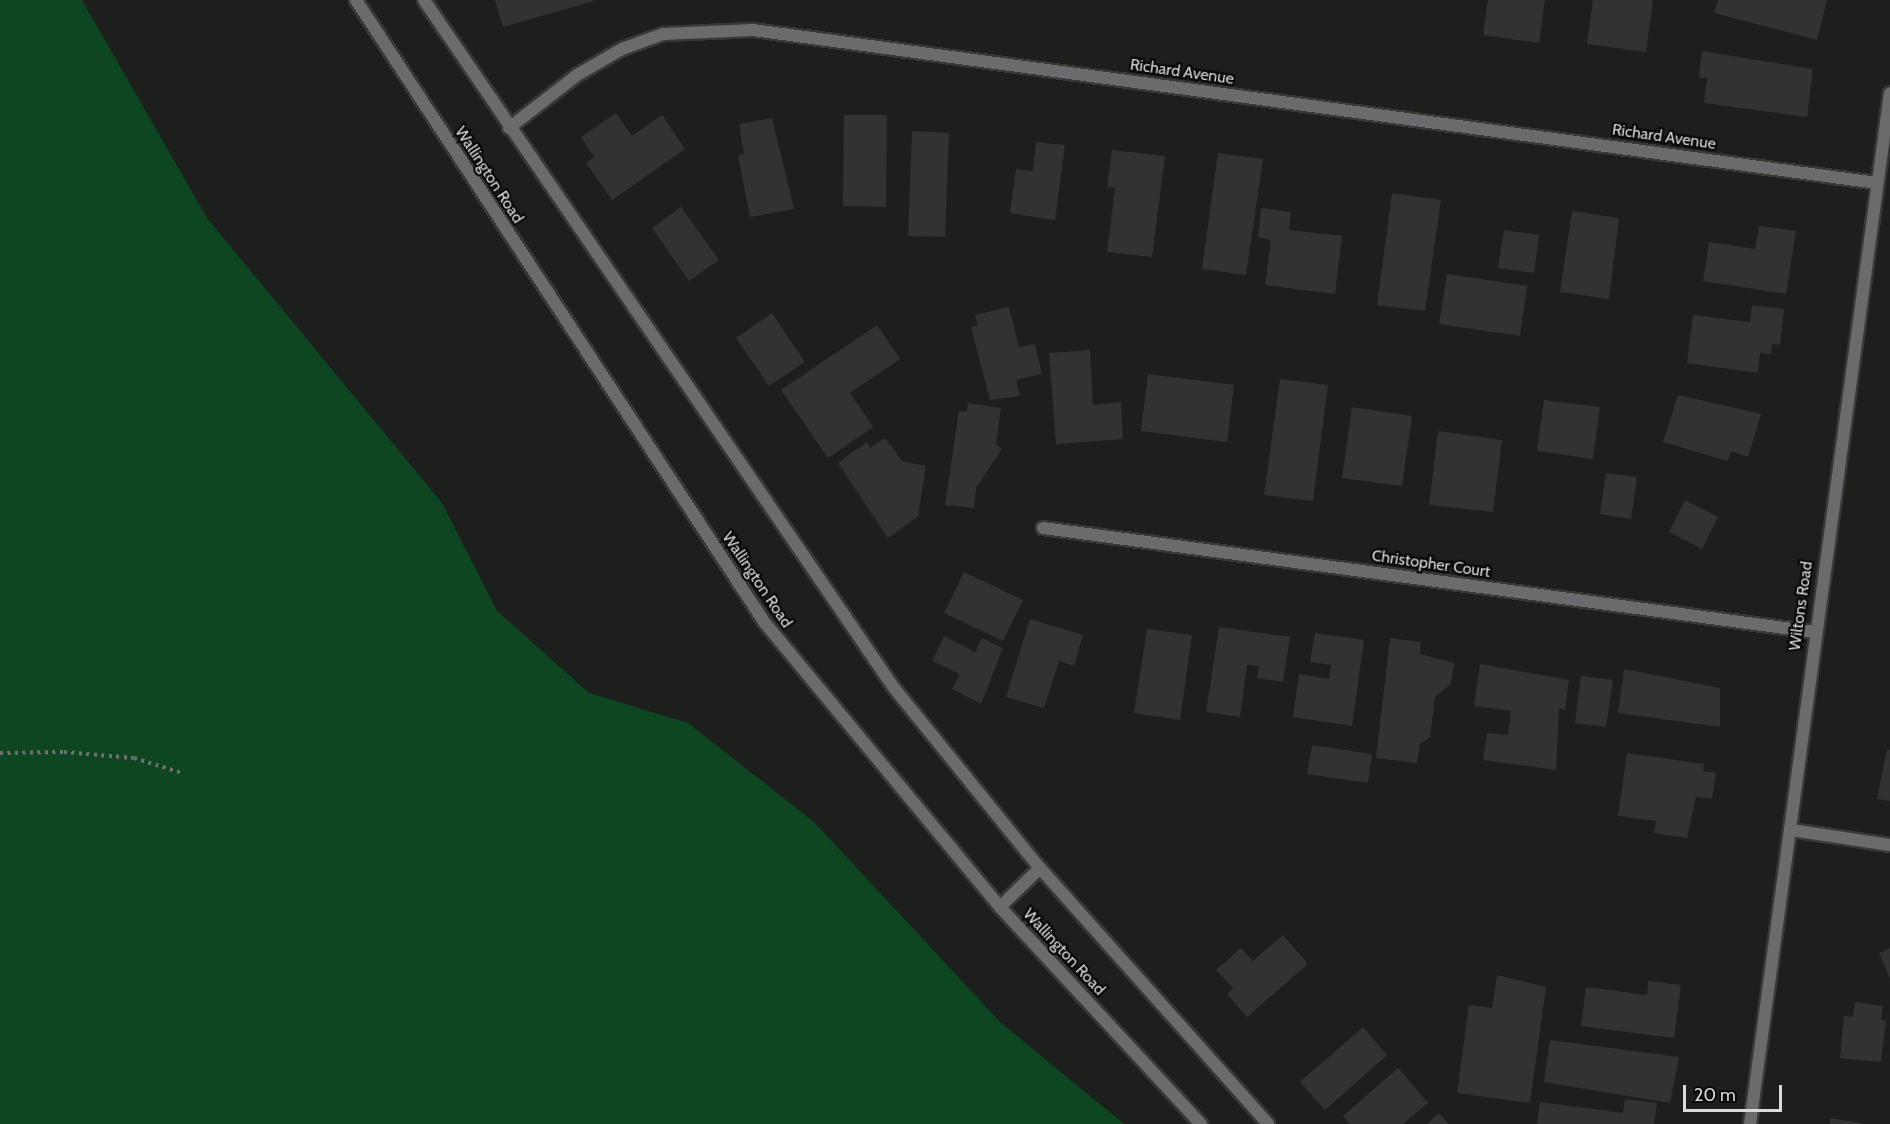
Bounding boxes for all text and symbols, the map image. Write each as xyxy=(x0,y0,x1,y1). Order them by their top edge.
street label: Richard Avenue xyxy=(1129,55,1235,89)
street label: Richard Avenue xyxy=(1611,120,1717,154)
street label: Wallington Road xyxy=(451,123,527,227)
street label: Wallington Road xyxy=(718,528,796,632)
street label: Christopher Court xyxy=(1371,546,1491,582)
street label: Wiltons Road xyxy=(1785,560,1817,652)
street label: Wallington Road xyxy=(1019,905,1109,999)
scale bar xyxy=(1686,1073,1785,1111)
text: 20 m xyxy=(1694,1084,1736,1106)

